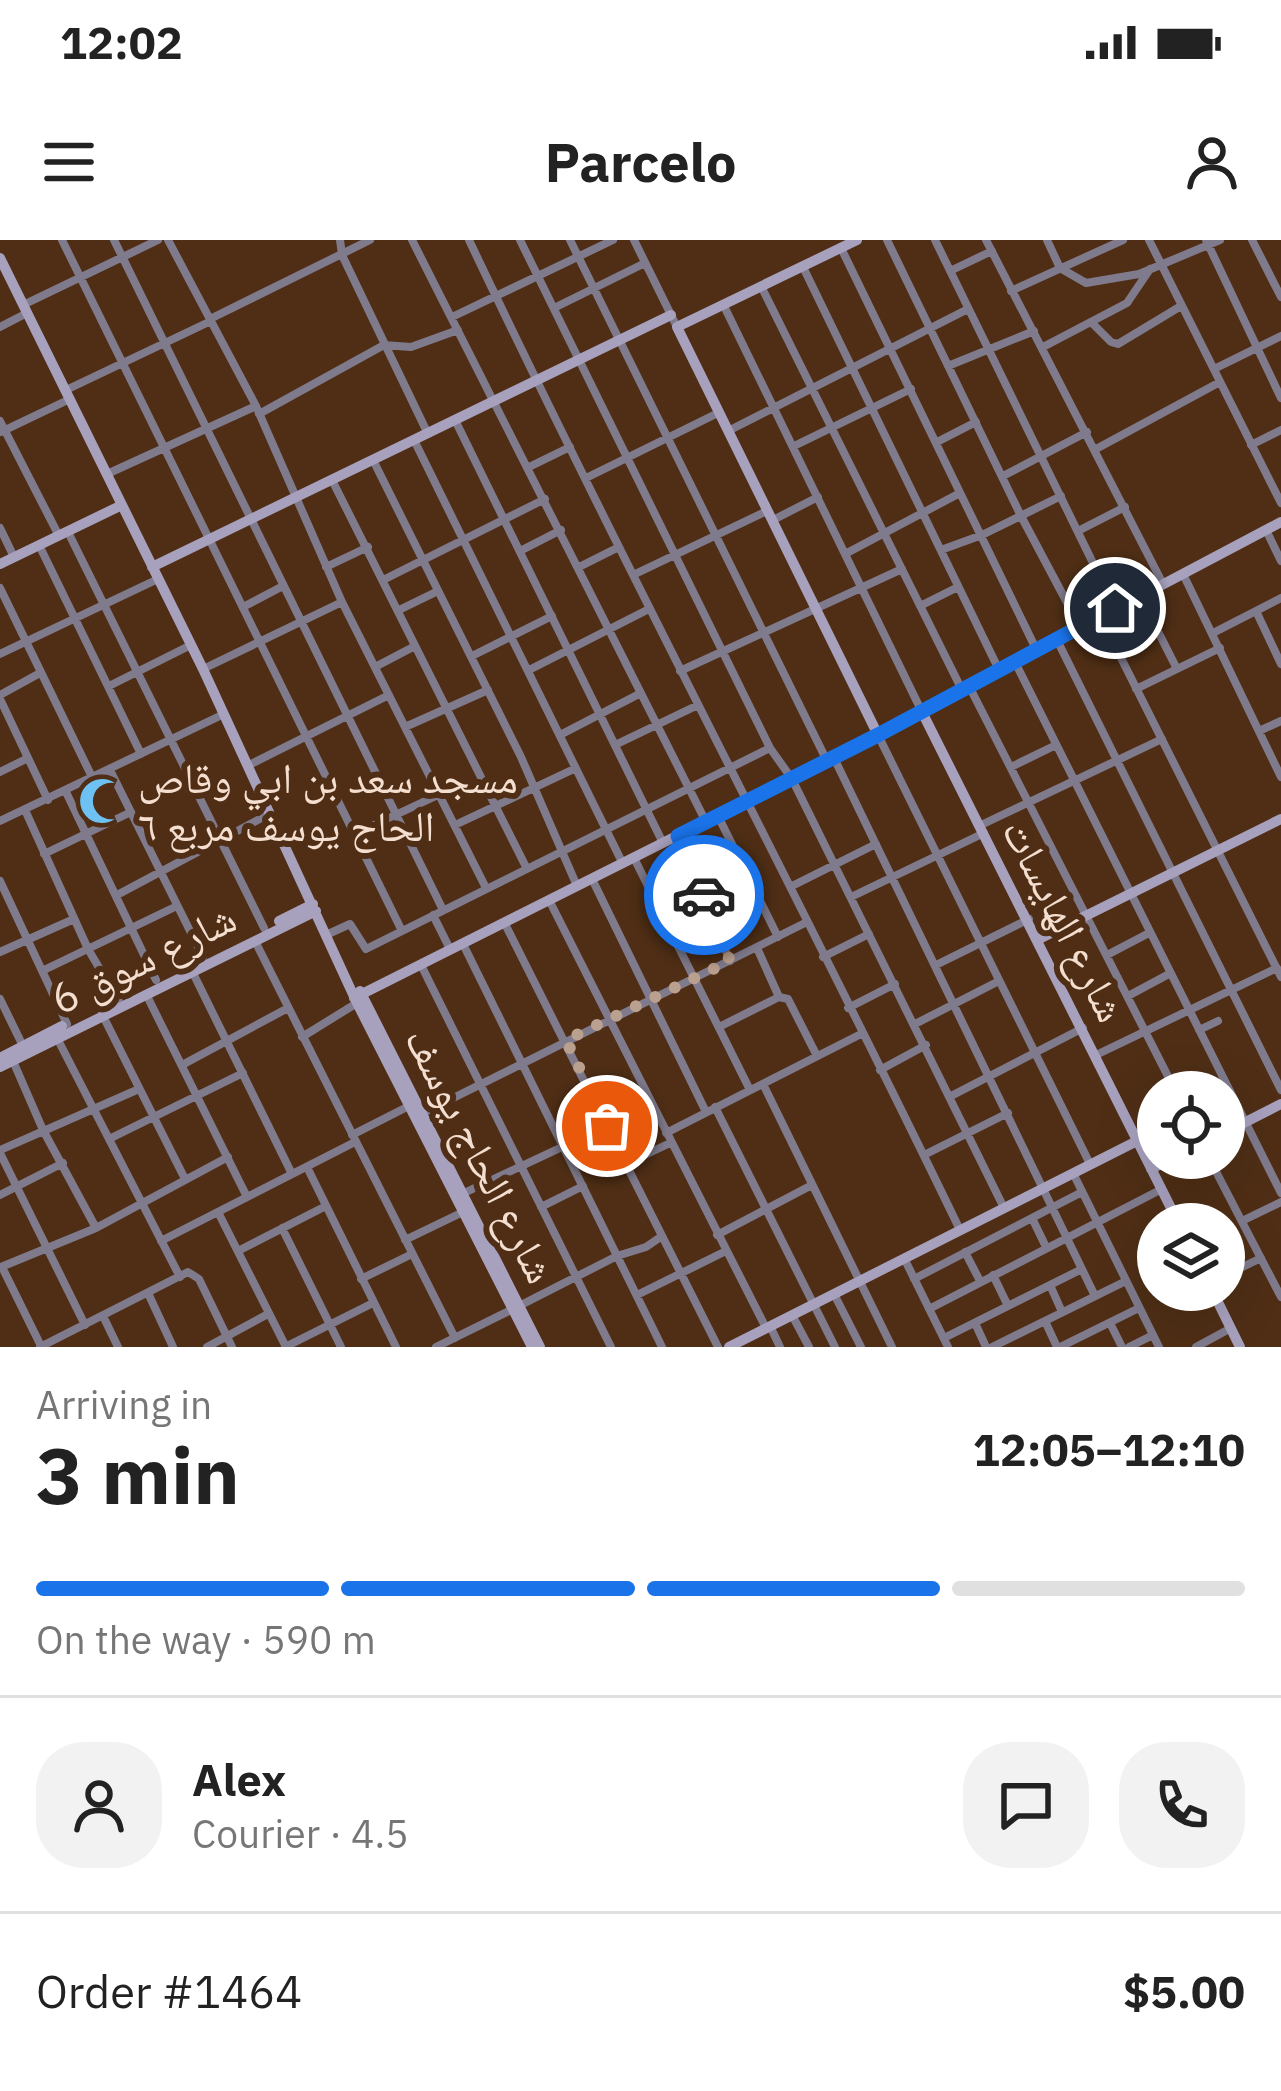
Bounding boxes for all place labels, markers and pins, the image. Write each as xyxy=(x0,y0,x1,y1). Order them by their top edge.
pin xyxy=(1064,557,1166,659)
place label: مسجد سعد بن ابي وقاص الحاج يوسف مربع ٦ xyxy=(138,750,518,853)
mosque icon: مسجد سعد بن ابي وقاص الحاج يوسف مربع ٦ xyxy=(77,776,127,826)
pin xyxy=(556,1075,658,1177)

